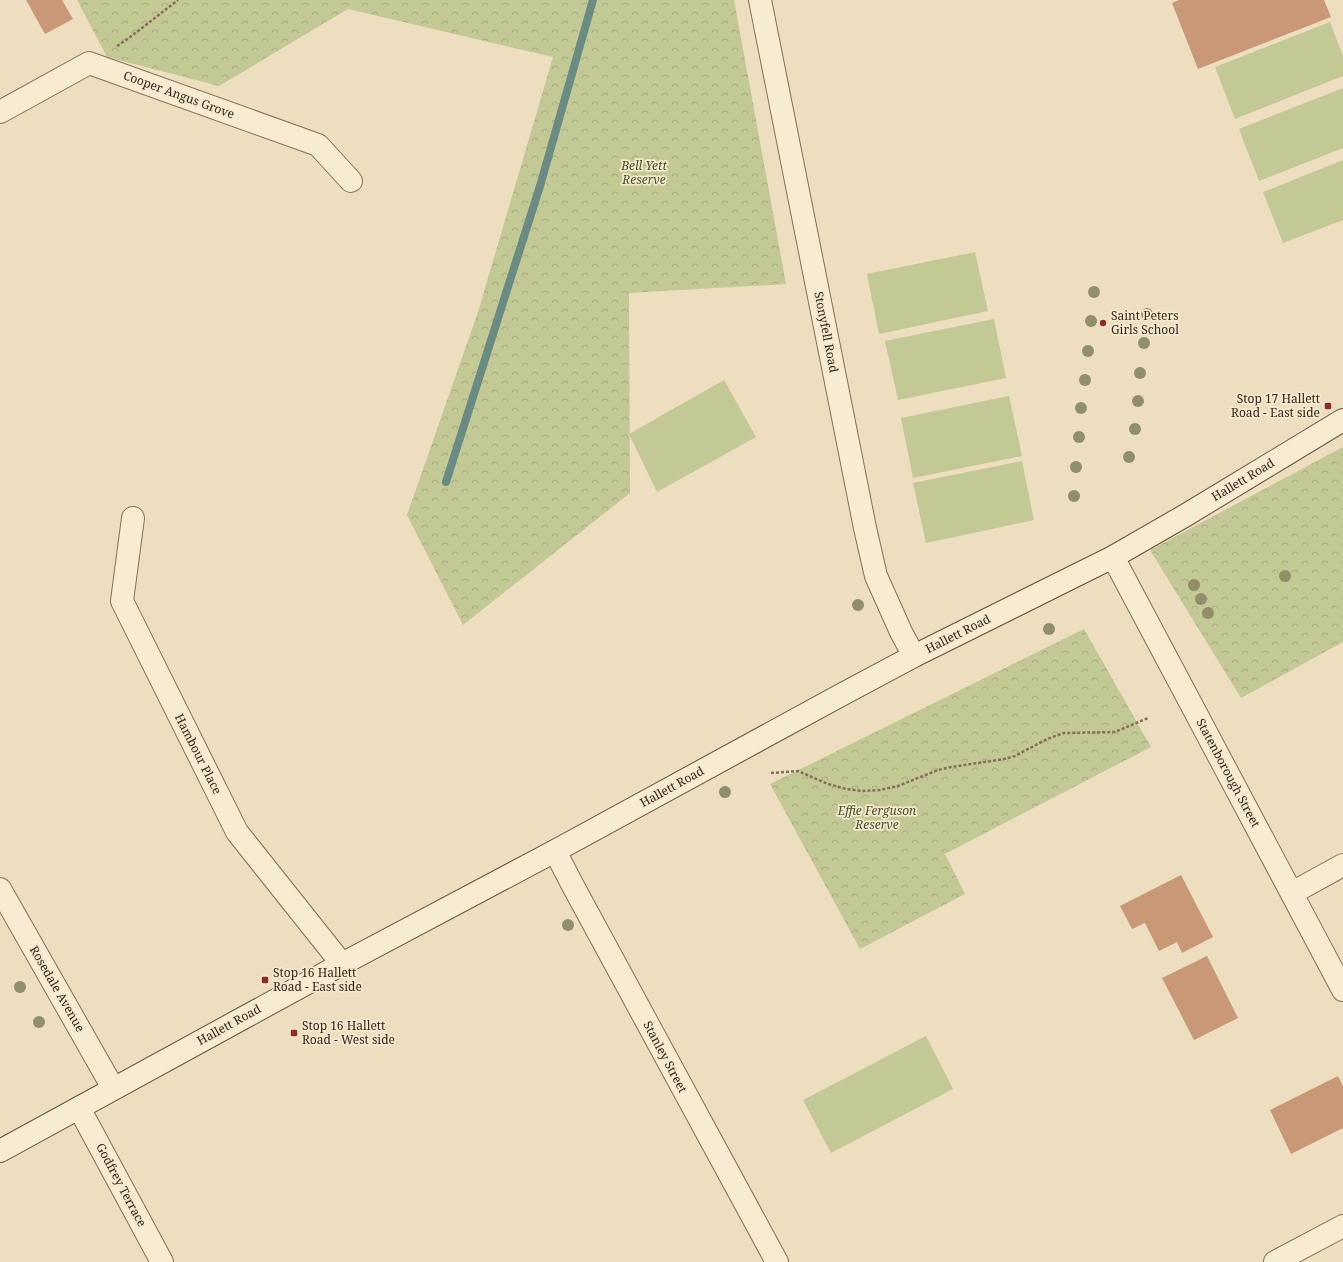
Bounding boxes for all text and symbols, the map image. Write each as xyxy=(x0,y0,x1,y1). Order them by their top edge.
street label: Cooper Angus Grove xyxy=(121,67,237,123)
park label: Bell Yett Reserve xyxy=(620,157,667,188)
street label: Stonyfell Road xyxy=(810,290,843,375)
place label: Saint Peters Girls School xyxy=(1111,307,1179,338)
marker: Saint Peters Girls School xyxy=(1098,318,1108,328)
place label: Stop 17 Hallett Road - East side xyxy=(1231,390,1320,421)
marker: Stop 17 Hallett Road - East side xyxy=(1323,401,1333,411)
street label: Hallett Road xyxy=(1208,454,1278,505)
street label: Hallett Road xyxy=(922,610,994,657)
street label: Hambour Place xyxy=(171,711,226,797)
street label: Statenborough Street xyxy=(1193,715,1264,830)
street label: Hallett Road xyxy=(637,762,707,811)
park label: Effie Ferguson Reserve xyxy=(837,802,916,833)
street label: Rosedale Avenue xyxy=(26,943,89,1035)
place label: Stop 16 Hallett Road - East side xyxy=(273,964,362,995)
marker: Stop 16 Hallett Road - East side xyxy=(260,975,270,985)
street label: Hallett Road xyxy=(194,1000,264,1049)
place label: Stop 16 Hallett Road - West side xyxy=(302,1017,395,1048)
street label: Stanley Street xyxy=(639,1018,691,1096)
marker: Stop 16 Hallett Road - West side xyxy=(289,1028,299,1038)
street label: Godfrey Terrace xyxy=(92,1140,151,1230)

